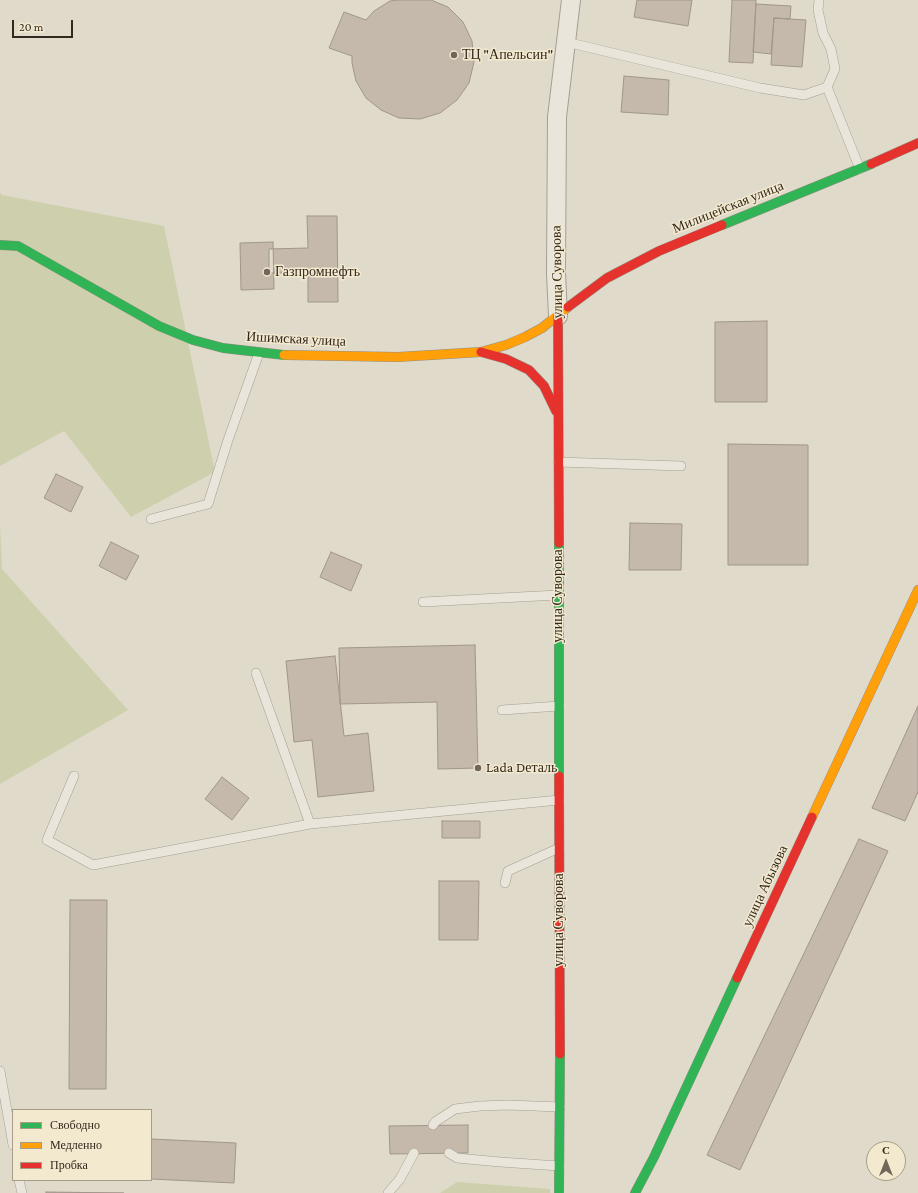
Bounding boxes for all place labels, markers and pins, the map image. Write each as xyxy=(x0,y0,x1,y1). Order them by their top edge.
place label: ТЦ "Апельсин" xyxy=(462,47,553,63)
marker: ТЦ "Апельсин" xyxy=(449,50,459,60)
place label: Газпромнефть xyxy=(275,264,360,280)
marker: Газпромнефть xyxy=(262,267,272,277)
place label: Lada Dеталь xyxy=(486,760,557,776)
marker: Lada Dеталь xyxy=(473,763,483,773)

